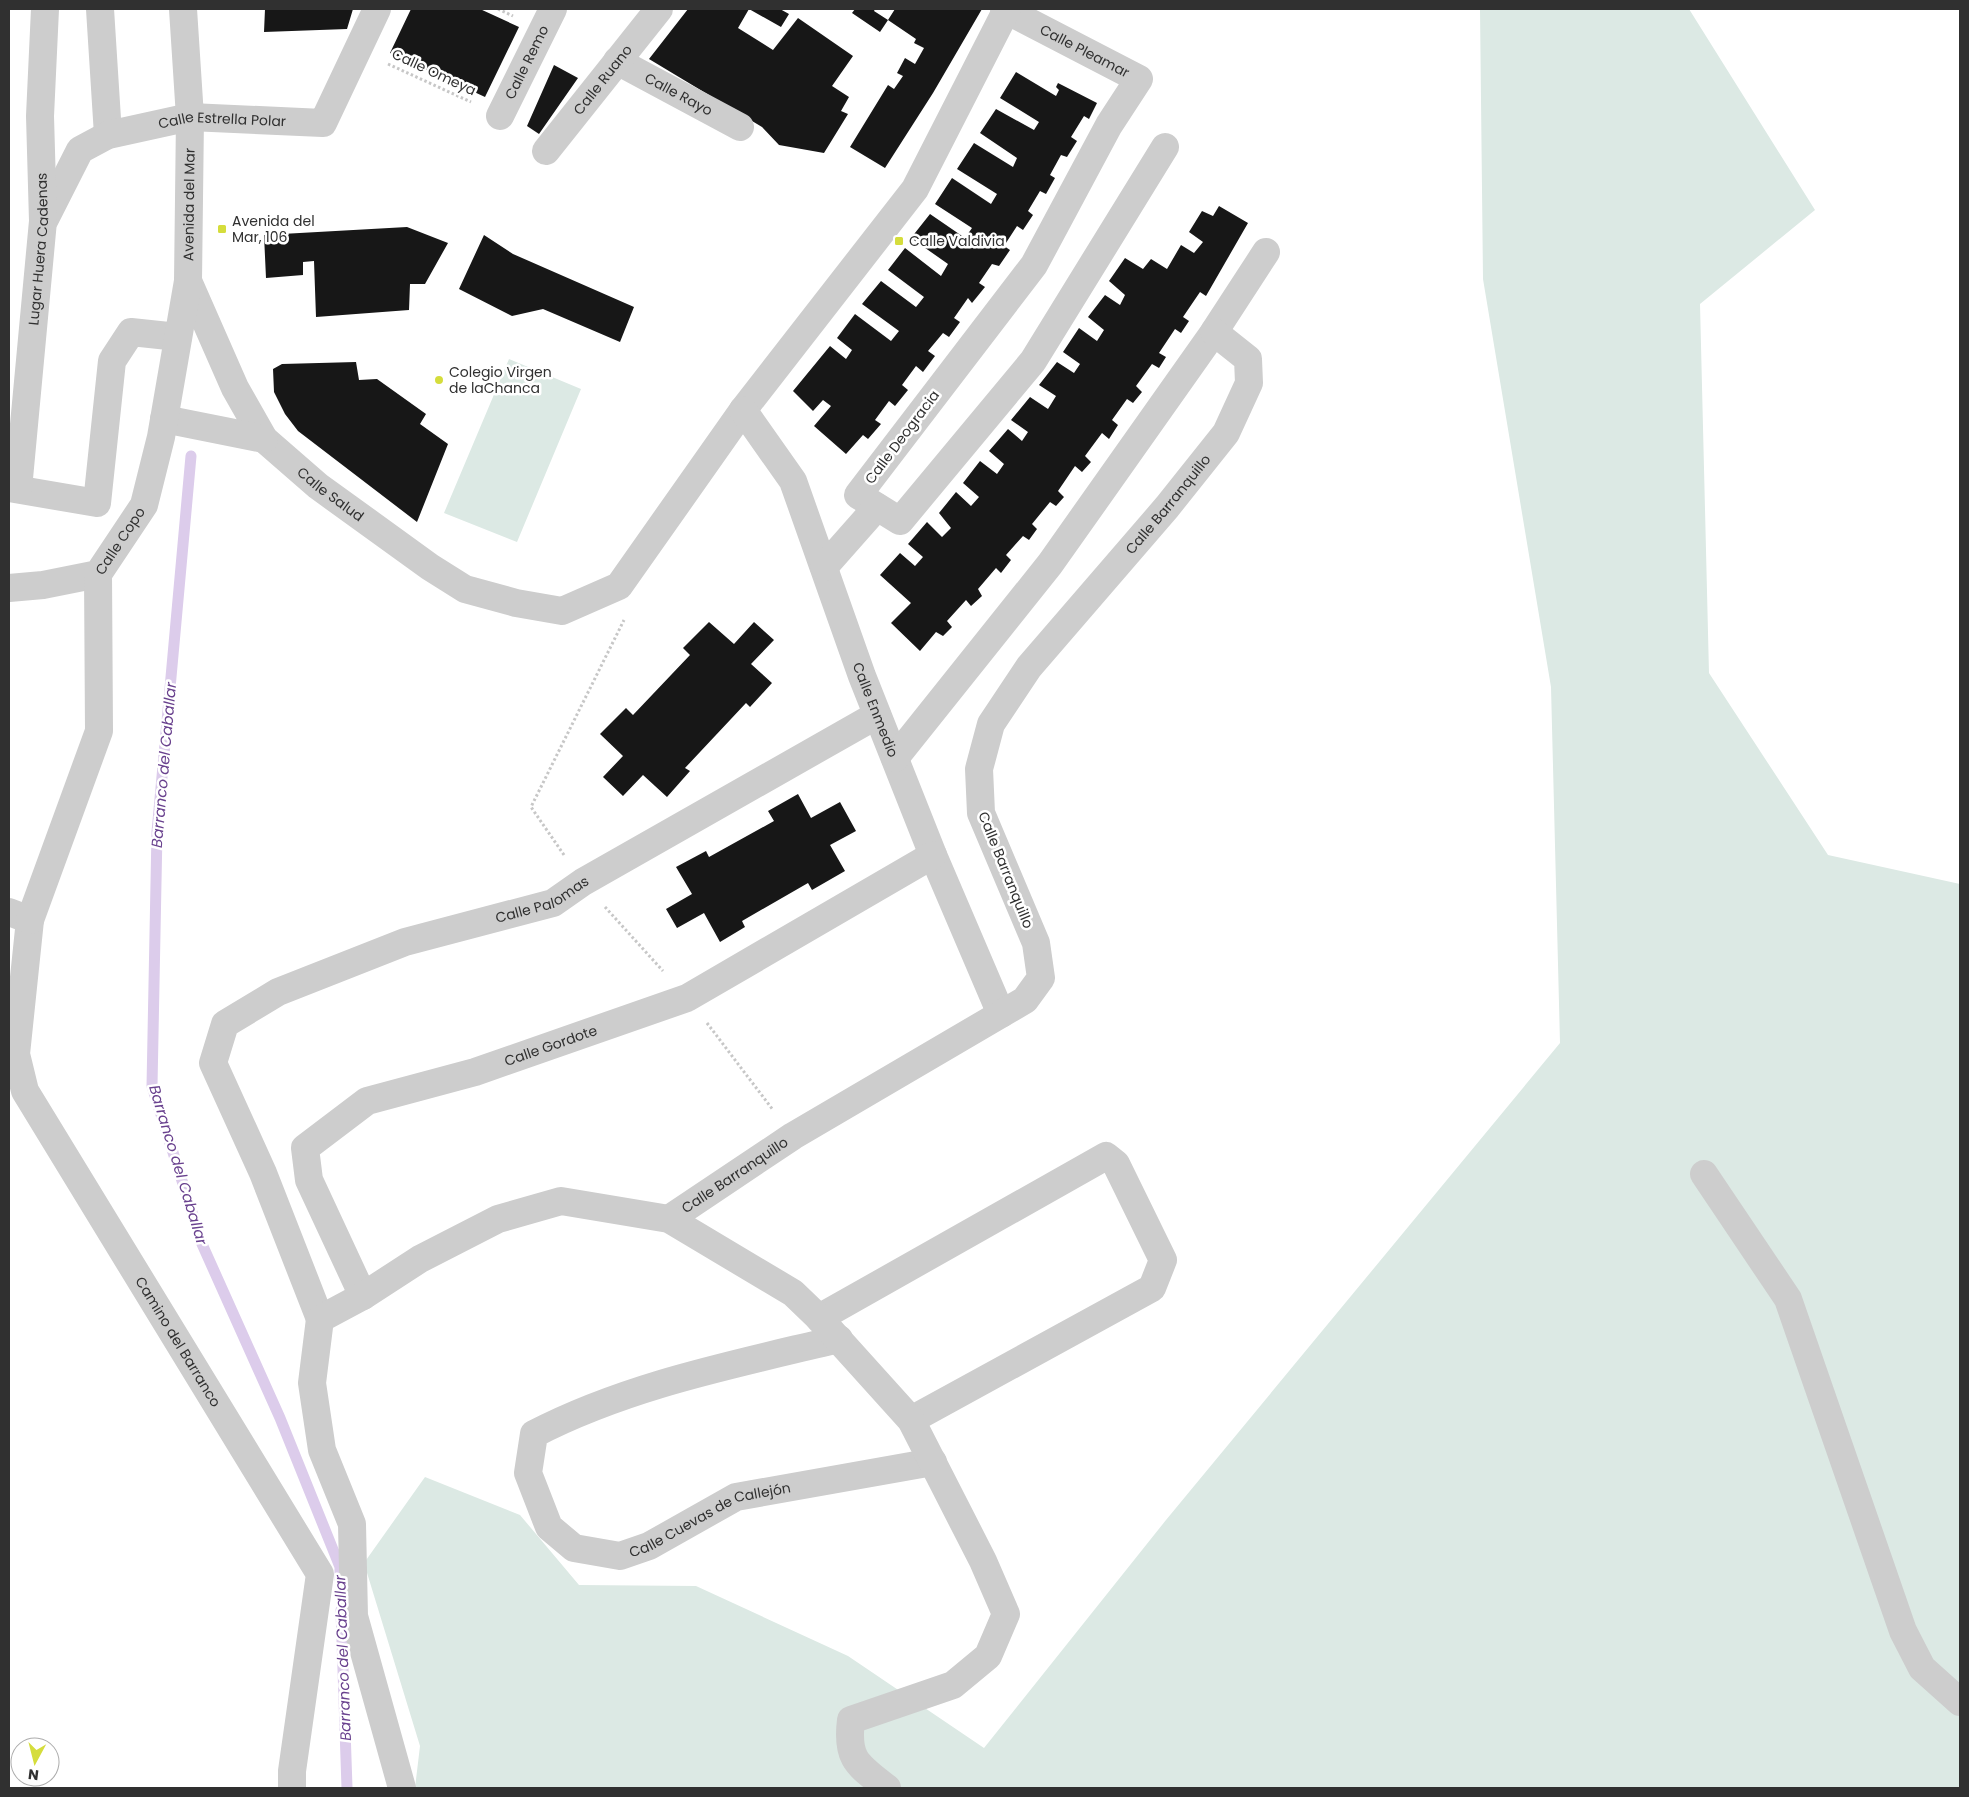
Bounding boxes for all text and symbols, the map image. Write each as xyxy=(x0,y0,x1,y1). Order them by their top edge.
street label: Calle Pleamar xyxy=(1036,19,1133,82)
street label: Calle Remo xyxy=(500,22,553,103)
street label: Calle Ruano xyxy=(569,40,637,119)
street label: Calle Omeya xyxy=(389,44,479,100)
street label: Calle Rayo xyxy=(641,68,716,121)
street label: Calle Estrella Polar xyxy=(156,106,287,134)
street label: Avenida del Mar xyxy=(178,148,200,261)
street label: Lugar Huera Cadenas xyxy=(23,172,53,326)
place label: Avenida del Mar, 106 xyxy=(232,211,315,247)
marker: Avenida del Mar, 106 xyxy=(216,223,228,235)
place label: Calle Valdivia xyxy=(909,231,1005,251)
marker: Calle Valdivia xyxy=(893,235,905,247)
place label: Colegio Virgen de laChanca xyxy=(449,362,552,398)
marker: Colegio Virgen de laChanca xyxy=(433,374,445,386)
street label: Calle Deogracia xyxy=(860,386,944,488)
street label: Calle Barranquillo xyxy=(1121,450,1215,559)
street label: Calle Salud xyxy=(293,462,368,526)
street label: Calle Copo xyxy=(90,503,150,579)
street label: Calle Enmedio xyxy=(848,659,903,760)
water label: Barranco del Caballar xyxy=(146,681,181,849)
street label: Calle Barranquillo xyxy=(973,809,1039,931)
street label: Calle Palomas xyxy=(493,871,592,928)
street label: Calle Gordote xyxy=(502,1020,600,1071)
water label: Barranco del Caballar xyxy=(144,1082,213,1248)
street label: Calle Barranquillo xyxy=(677,1132,792,1218)
street label: Camino del Barranco xyxy=(131,1273,226,1411)
street label: Calle Cuevas de Callejón xyxy=(626,1477,792,1562)
water label: Barranco del Caballar xyxy=(329,1574,356,1741)
north arrow xyxy=(10,1737,60,1787)
text: N xyxy=(27,1764,40,1785)

